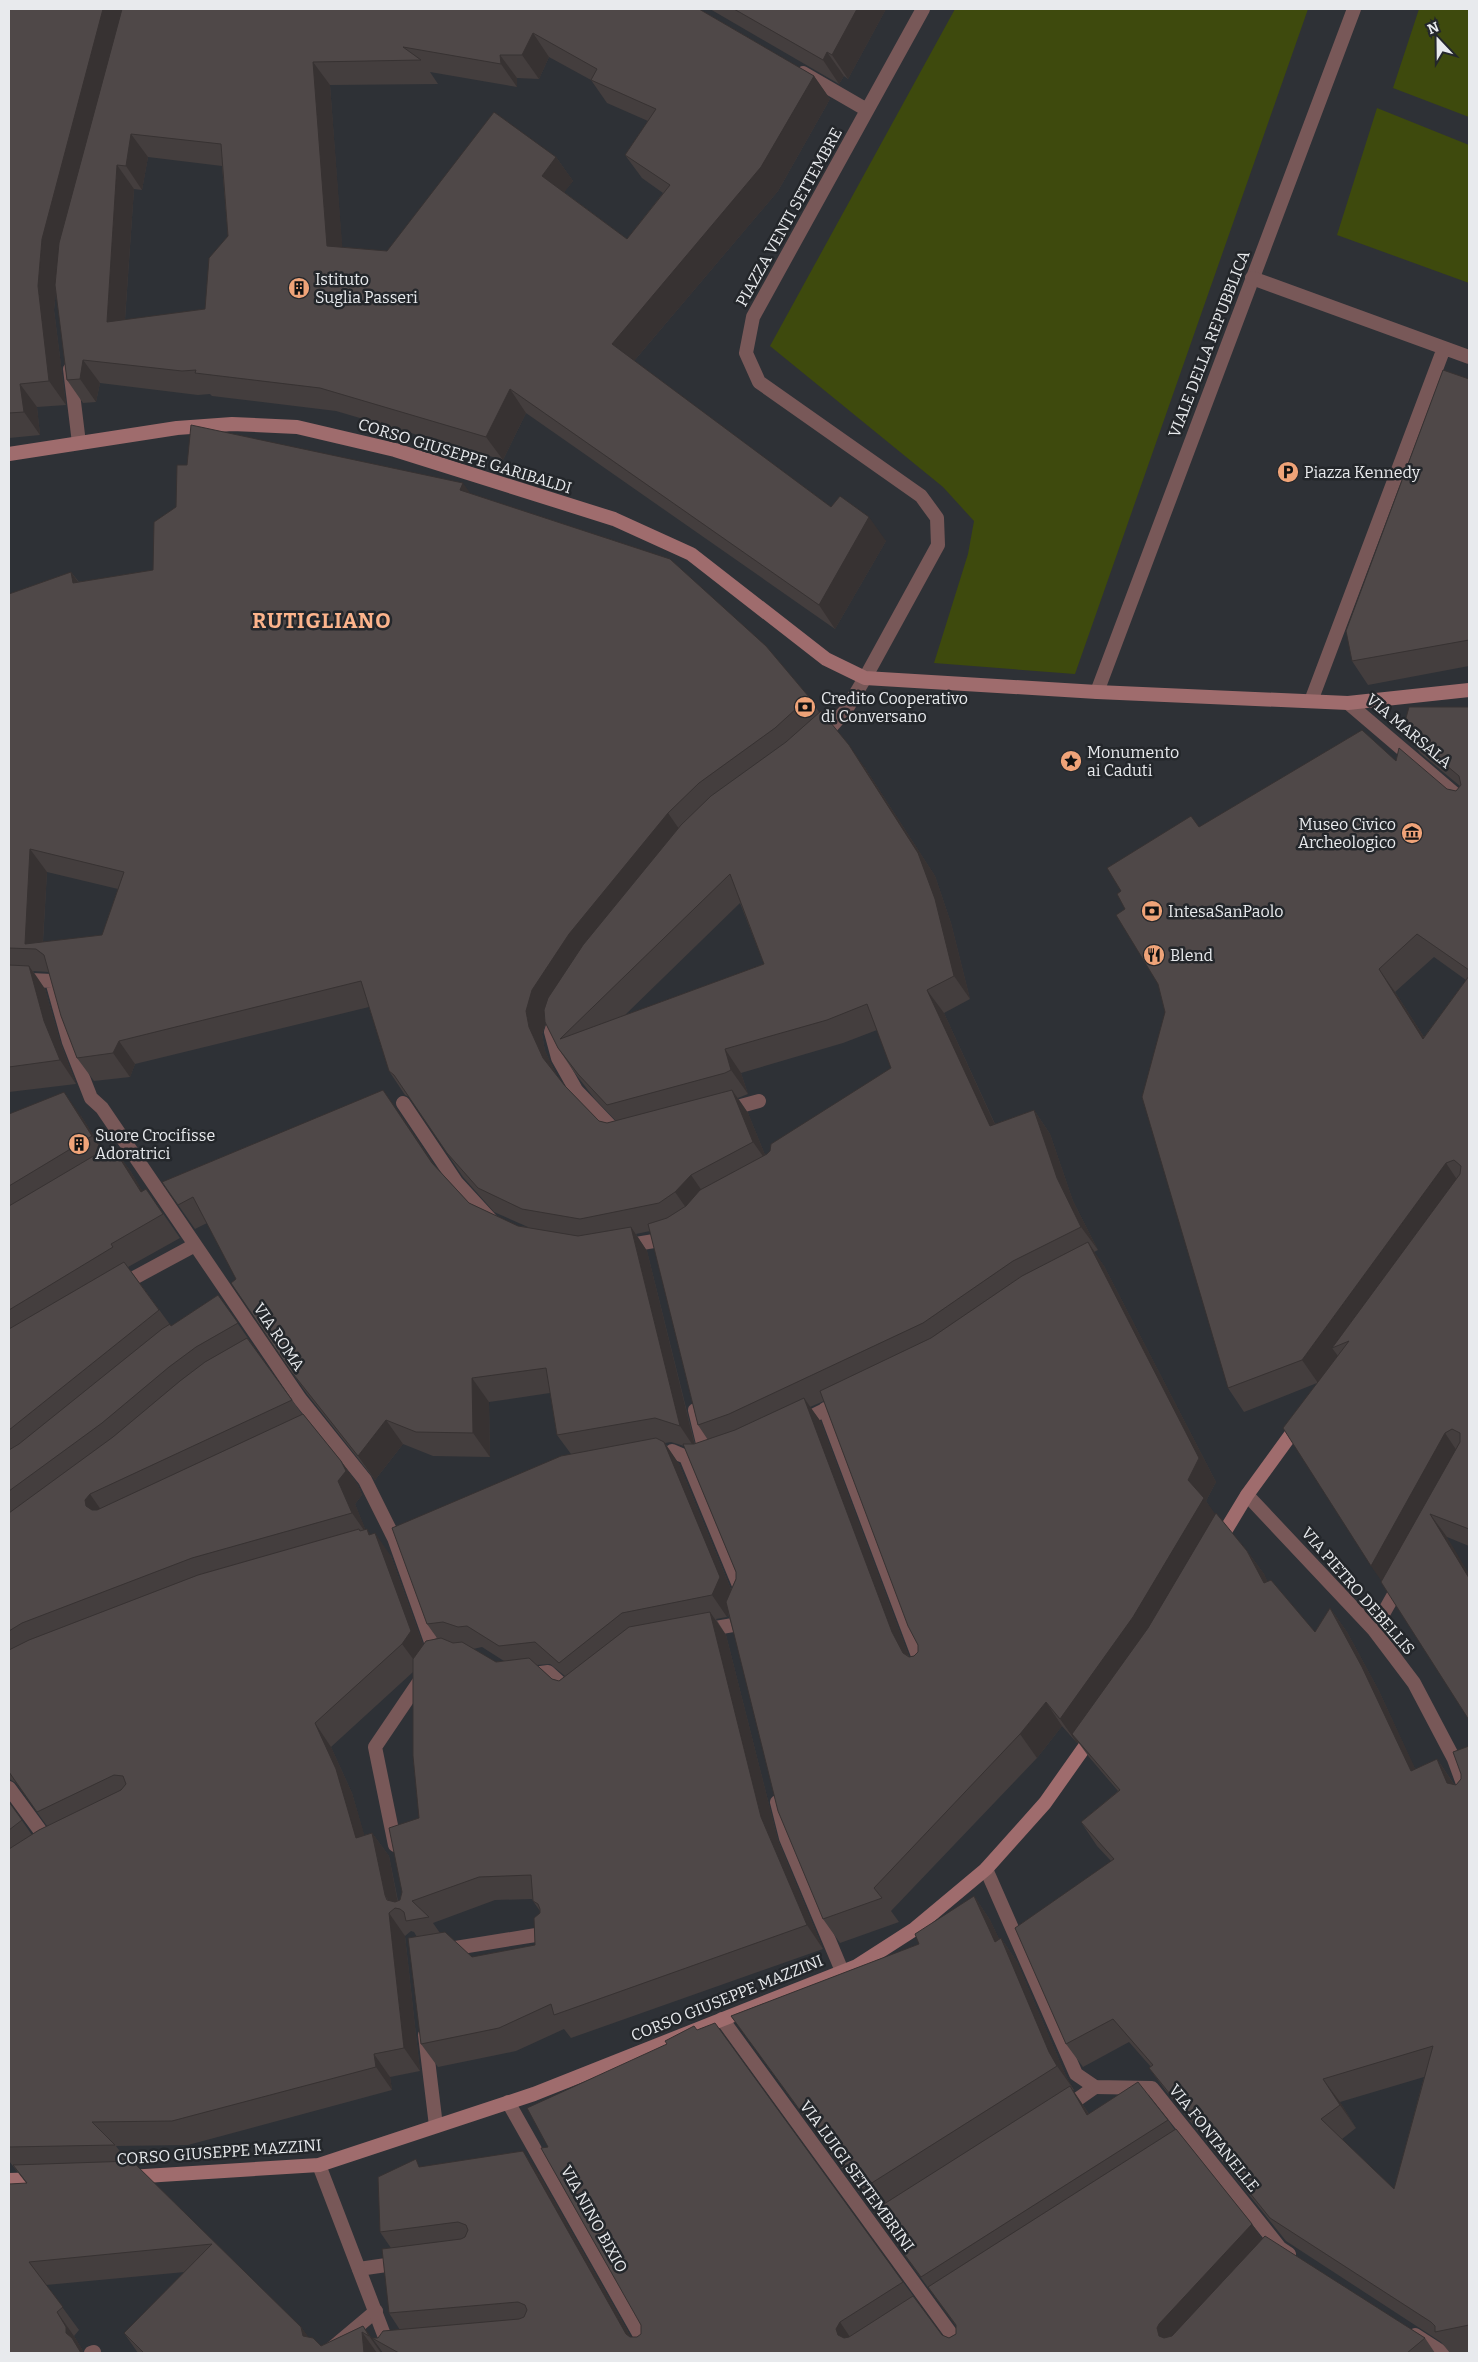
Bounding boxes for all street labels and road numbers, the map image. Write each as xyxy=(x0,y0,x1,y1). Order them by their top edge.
street label: PIAZZA VENTI SETTEMBRE xyxy=(732,124,846,310)
street label: VIALE DELLA REPUBBLICA xyxy=(1164,247,1254,440)
street label: CORSO GIUSEPPE GARIBALDI xyxy=(356,414,574,498)
street label: VIA MARSALA xyxy=(1363,690,1456,773)
street label: VIA ROMA xyxy=(249,1299,309,1375)
street label: VIA PIETRO DEBELLIS xyxy=(1297,1523,1419,1659)
street label: CORSO GIUSEPPE MAZZINI xyxy=(628,1951,826,2045)
street label: VIA FONTANELLE xyxy=(1165,2081,1263,2195)
street label: VIA LUIGI SETTEMBRINI xyxy=(796,2097,918,2255)
street label: CORSO GIUSEPPE MAZZINI xyxy=(116,2135,322,2169)
street label: VIA NINO BIXIO xyxy=(557,2162,631,2276)

